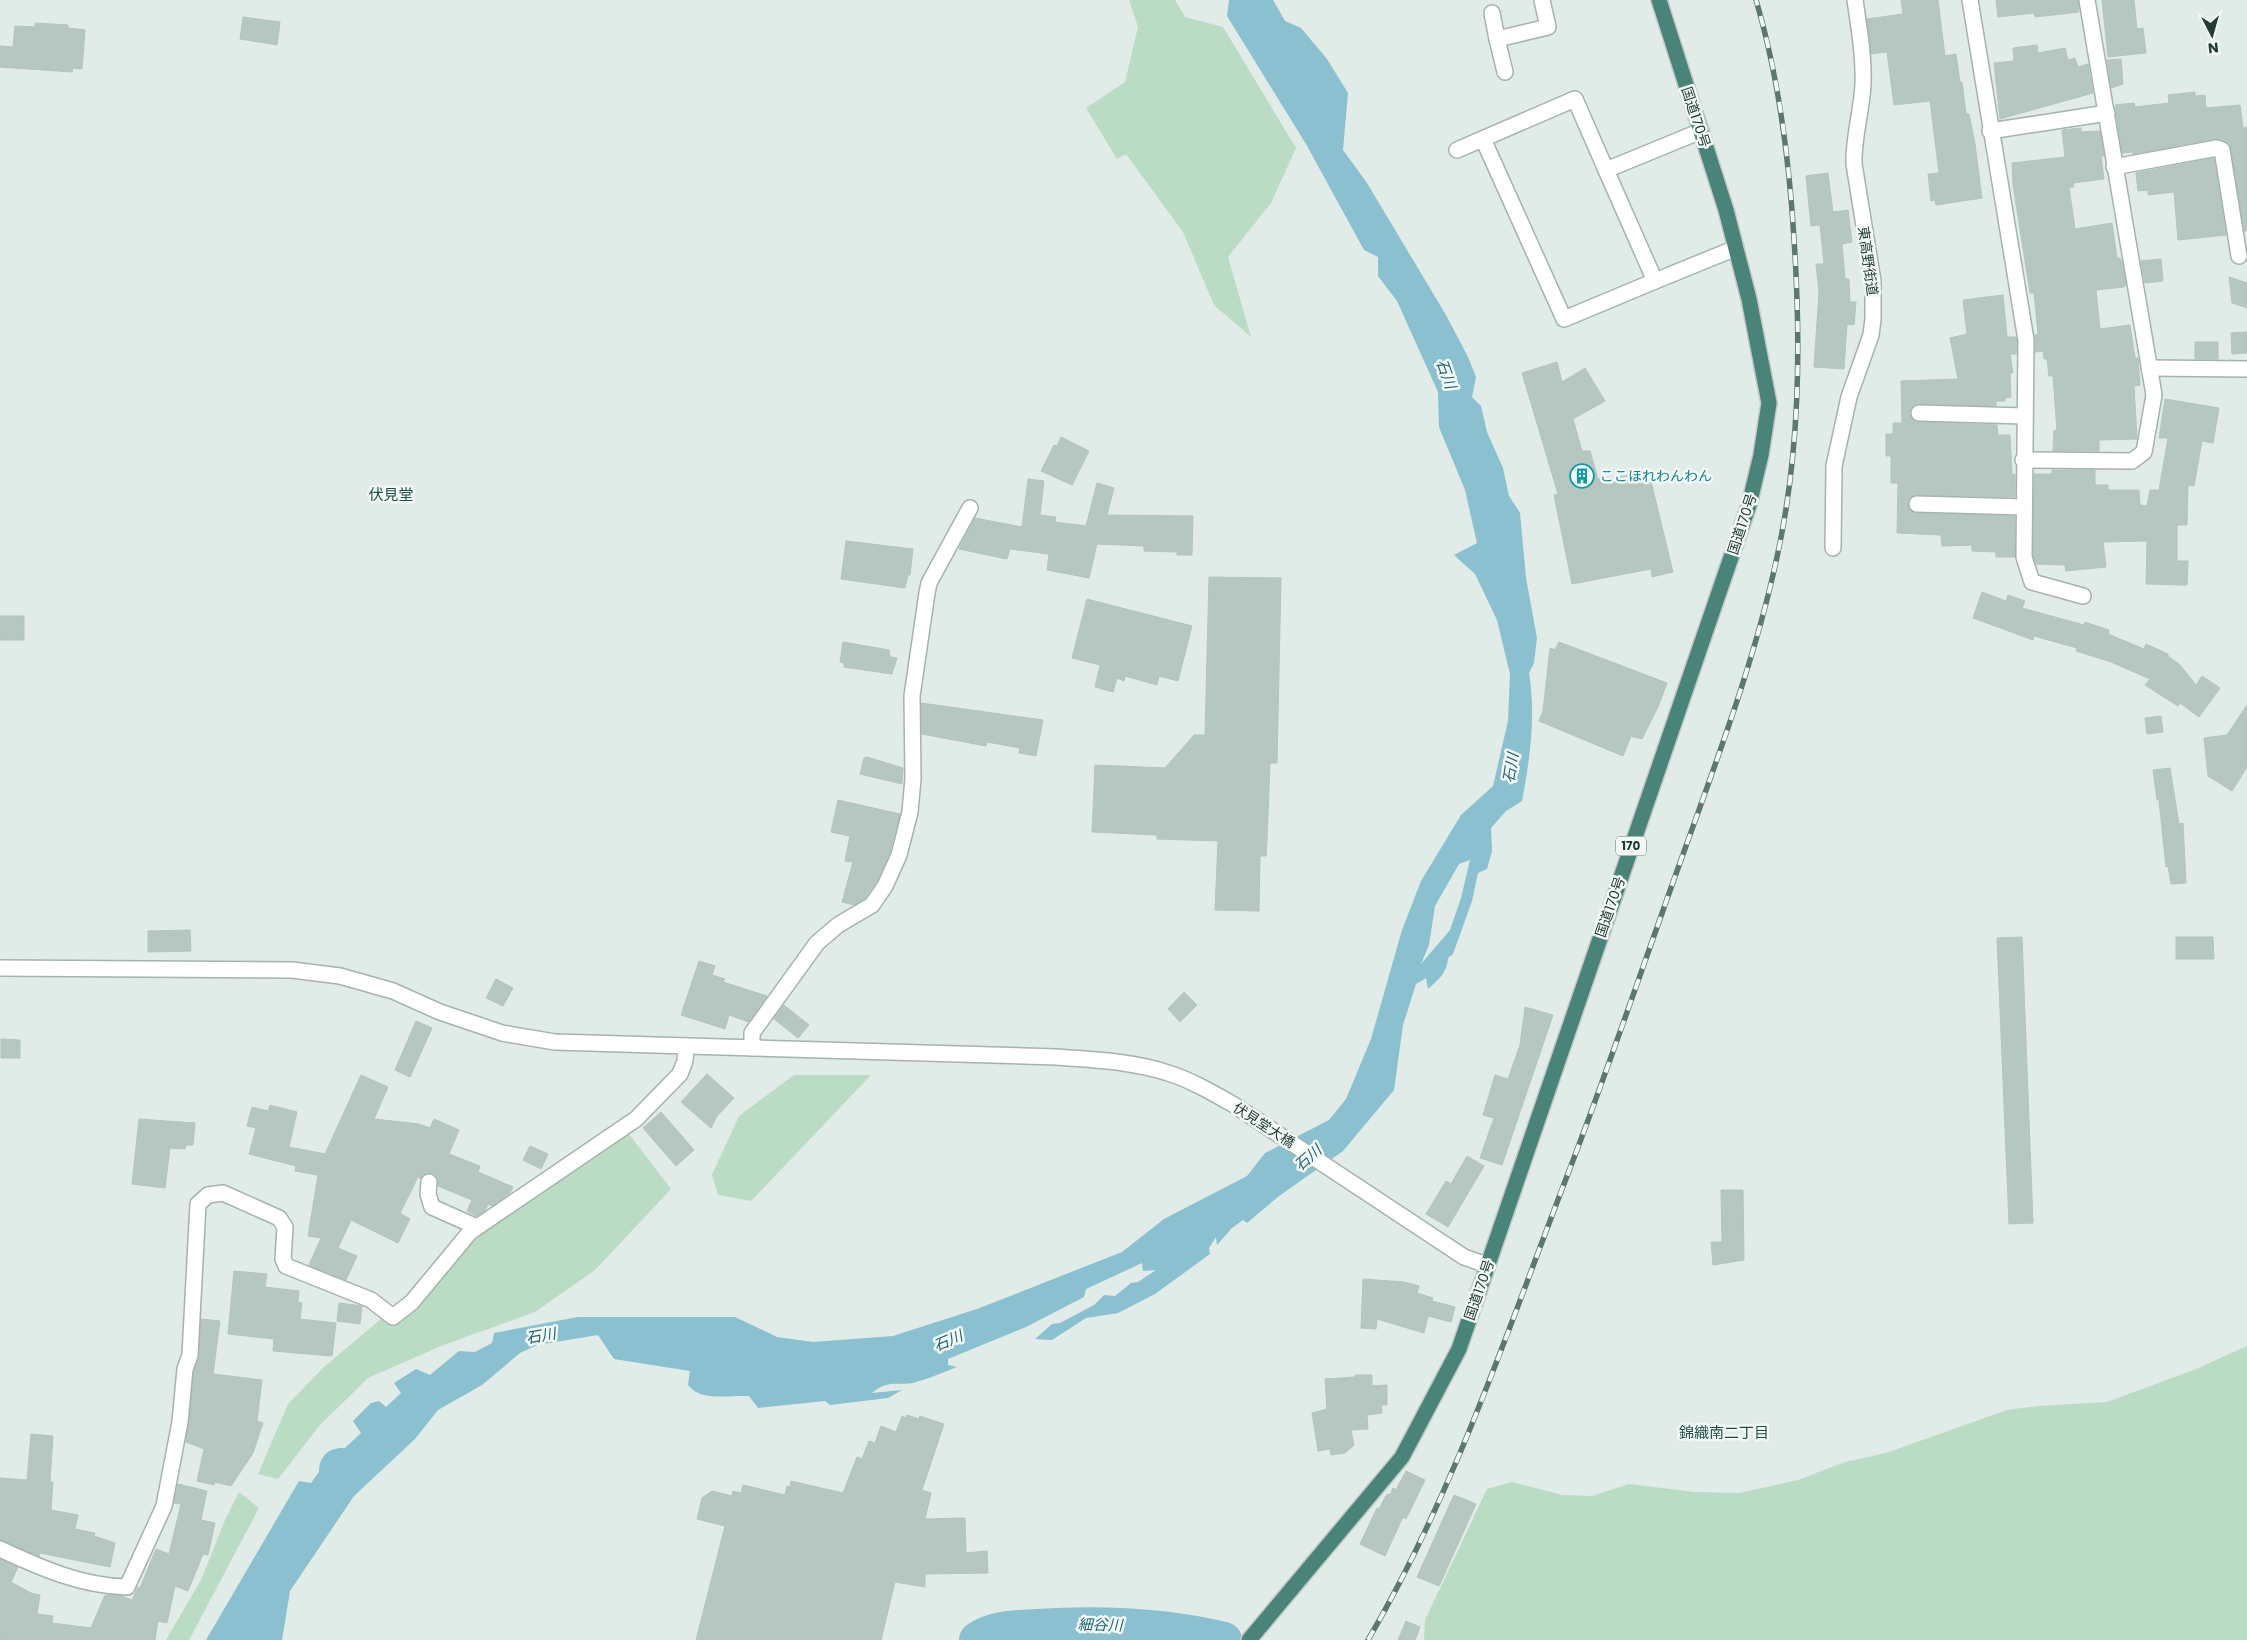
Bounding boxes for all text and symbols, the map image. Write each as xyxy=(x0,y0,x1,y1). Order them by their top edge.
north arrow xyxy=(2187,10,2237,60)
text: N xyxy=(2207,37,2220,58)
street label: 国道170号 xyxy=(1677,84,1715,150)
street label: 東高野街道 xyxy=(1853,225,1883,297)
water label: 石川 xyxy=(1431,356,1462,393)
building icon: ここほれわんわん xyxy=(1569,463,1595,489)
place label: ここほれわんわん xyxy=(1600,466,1712,486)
district label: 伏見堂 xyxy=(368,484,414,505)
street label: 国道170号 xyxy=(1723,491,1761,557)
water label: 石川 xyxy=(1498,749,1524,784)
road number: 170 xyxy=(1616,836,1646,856)
street label: 国道170号 xyxy=(1590,874,1630,940)
street label: 伏見堂大橋 xyxy=(1229,1098,1299,1152)
water label: 石川 xyxy=(1289,1139,1327,1175)
street label: 国道170号 xyxy=(1459,1257,1499,1323)
water label: 石川 xyxy=(524,1322,559,1348)
water label: 石川 xyxy=(930,1324,968,1356)
district label: 錦織南二丁目 xyxy=(1679,1422,1769,1443)
water label: 細谷川 xyxy=(1077,1614,1125,1635)

